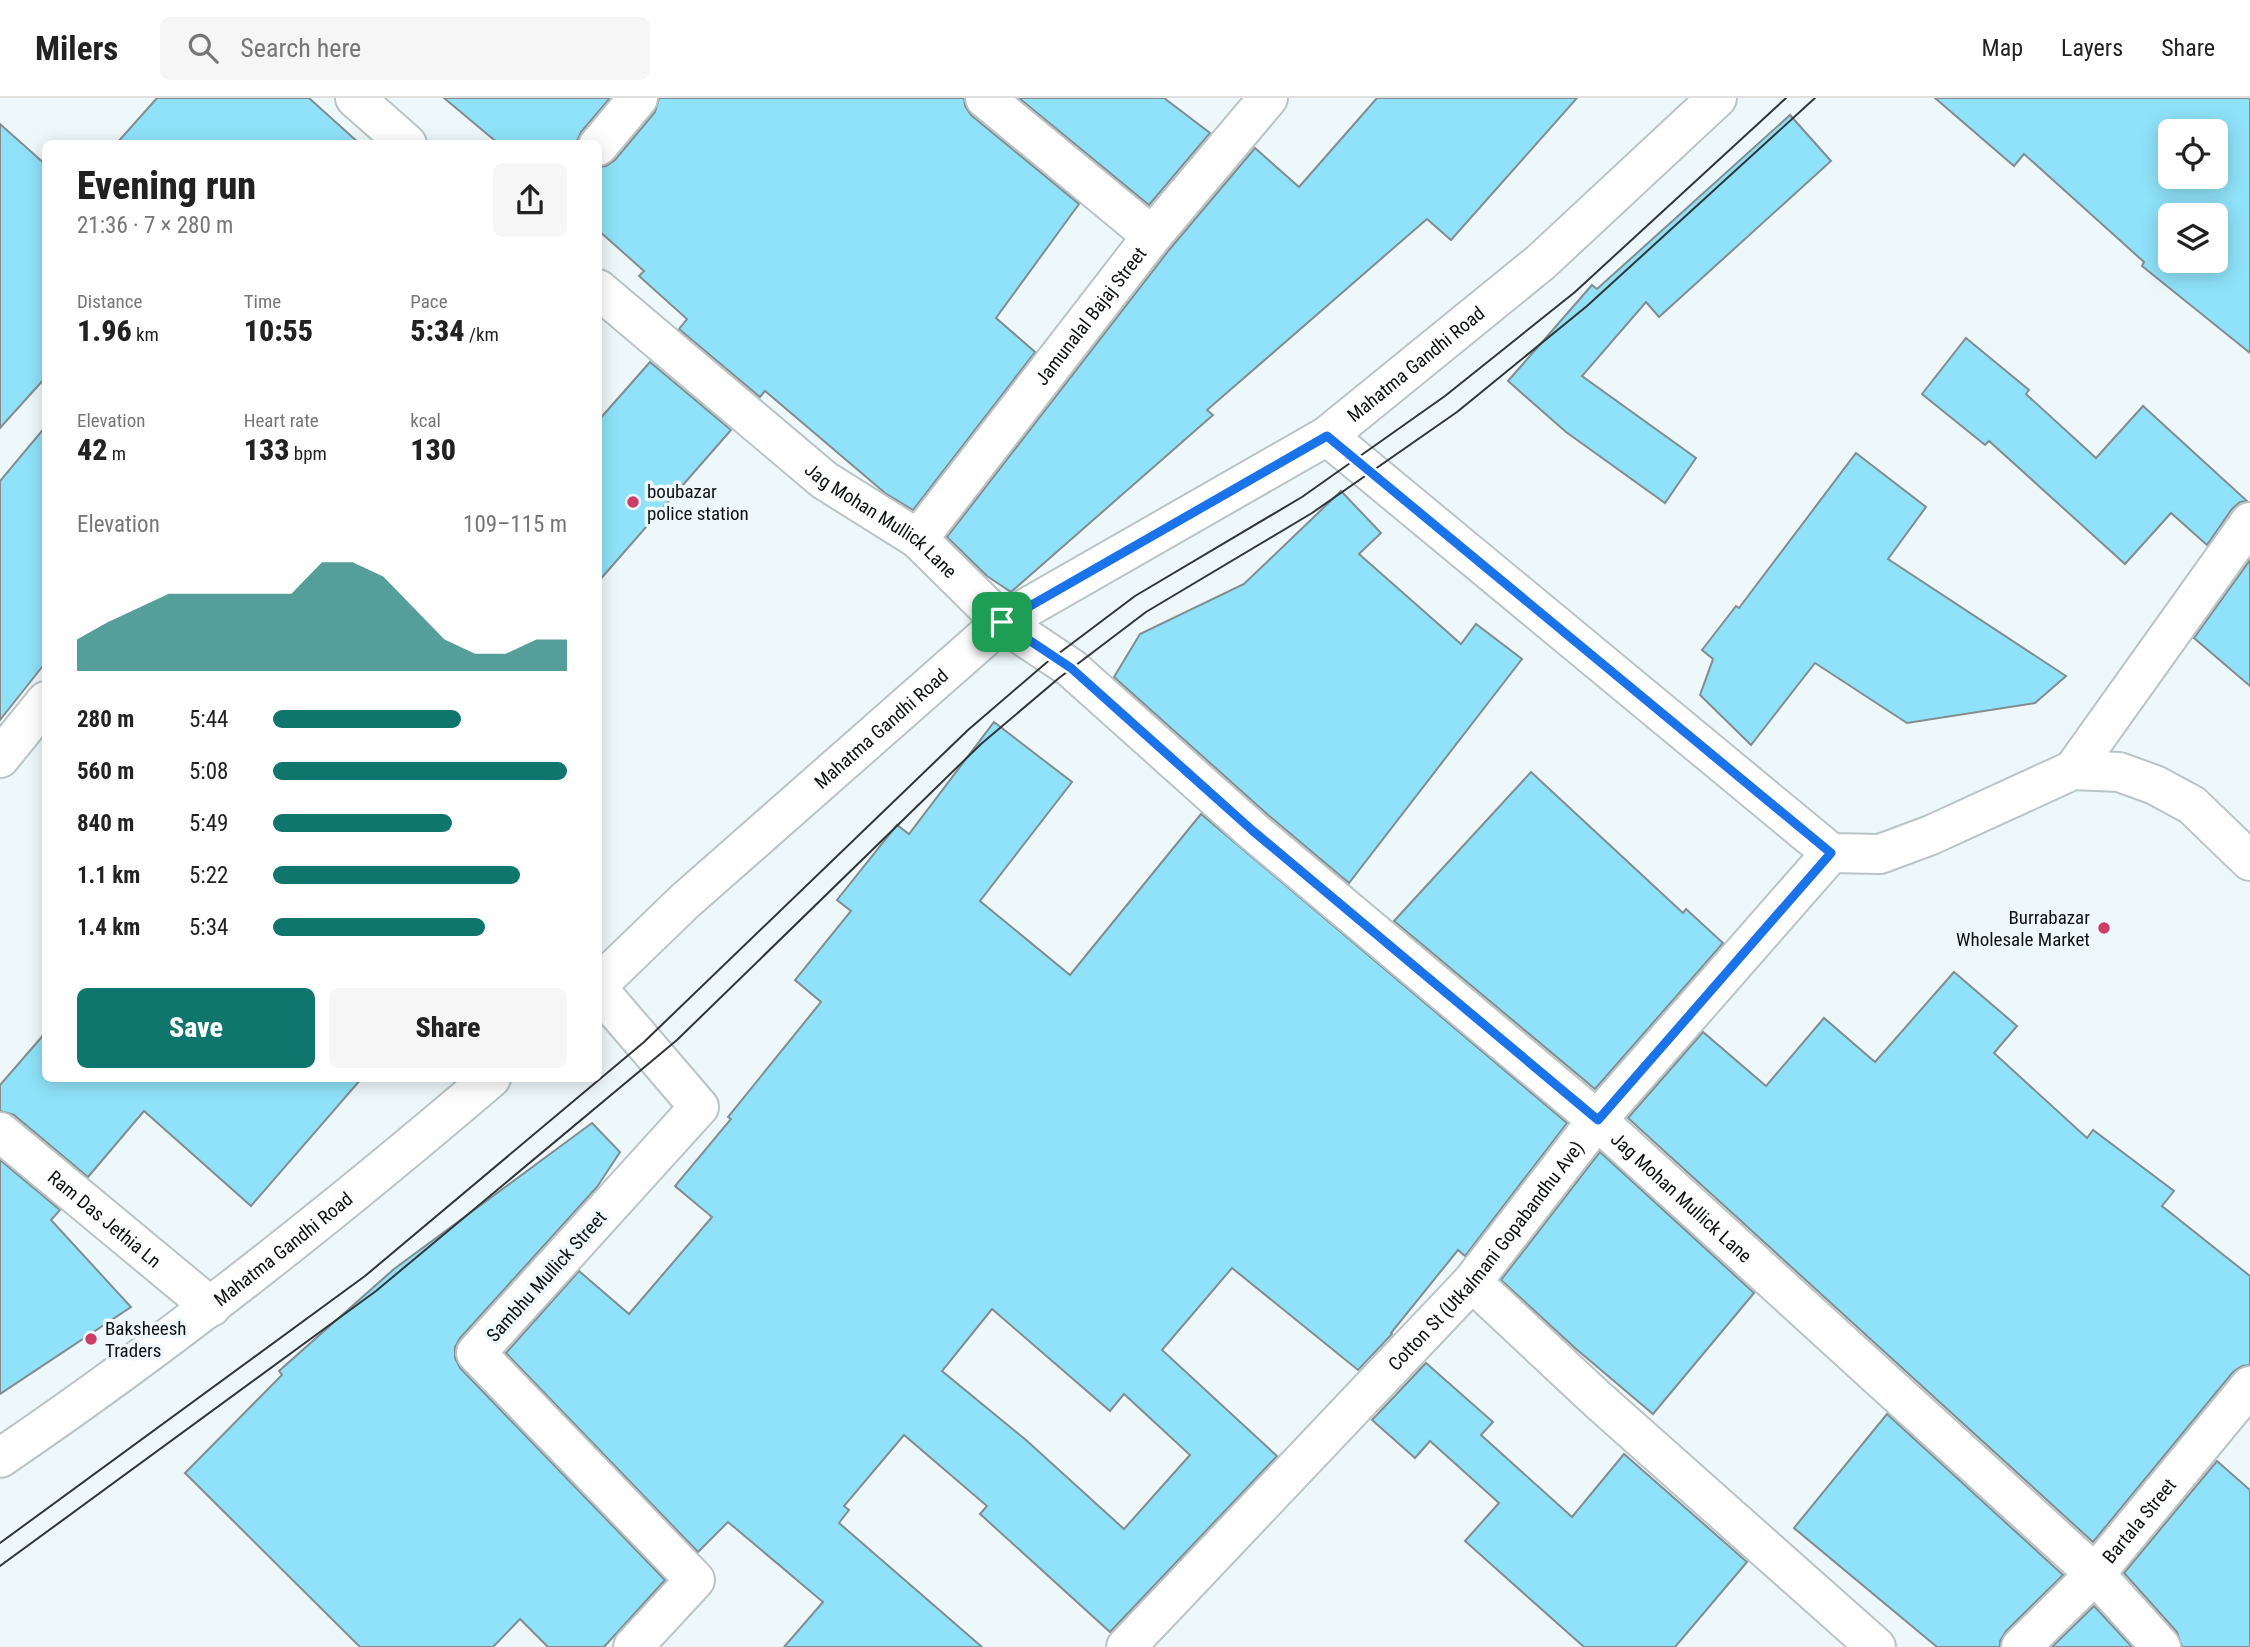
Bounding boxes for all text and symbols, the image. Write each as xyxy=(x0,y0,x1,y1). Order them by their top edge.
search box xyxy=(160,17,650,80)
text: Milers xyxy=(35,29,118,68)
icon: search xyxy=(184,29,222,67)
text: Search here xyxy=(240,33,361,63)
text: Map xyxy=(1982,34,2023,62)
text: Layers xyxy=(2061,34,2123,62)
text: Share xyxy=(2161,34,2215,62)
map controls xyxy=(2158,119,2228,273)
button: locate xyxy=(2158,119,2228,189)
button: share xyxy=(493,163,567,237)
text: Evening run xyxy=(77,164,256,208)
button: layers xyxy=(2158,203,2228,273)
text: 21:36 · 7 × 280 m xyxy=(77,212,233,239)
street label: Jamunalal Bajaj Street xyxy=(1030,242,1151,390)
text: Distance xyxy=(77,290,142,313)
text: Time xyxy=(244,290,281,313)
text: Pace xyxy=(410,290,448,313)
street label: Mahatma Gandhi Road xyxy=(1343,302,1489,427)
text: 1.96 xyxy=(77,313,132,348)
text: 10:55 xyxy=(244,313,313,348)
text: 5:34 xyxy=(410,313,465,348)
text: km xyxy=(132,323,159,346)
text: /km xyxy=(465,323,499,346)
text: Elevation xyxy=(77,409,145,432)
text: Heart rate xyxy=(244,409,319,432)
text: kcal xyxy=(410,409,441,432)
text: 42 xyxy=(77,432,108,467)
text: 133 xyxy=(244,432,289,467)
text: 130 xyxy=(410,432,456,467)
text: m xyxy=(108,442,126,465)
text: bpm xyxy=(289,442,327,465)
street label: Jag Mohan Mullick Lane xyxy=(800,458,962,583)
place label: boubazar police station xyxy=(647,480,749,525)
marker: boubazar police station xyxy=(625,494,641,510)
text: Elevation xyxy=(77,511,160,538)
text: 109–115 m xyxy=(463,511,567,538)
pin xyxy=(972,592,1032,652)
icon: arrive xyxy=(983,603,1021,641)
street label: Mahatma Gandhi Road xyxy=(810,664,953,794)
text: 280 m xyxy=(77,706,134,733)
text: 5:44 xyxy=(189,706,228,733)
text: 560 m xyxy=(77,758,134,785)
text: 5:08 xyxy=(189,758,228,785)
text: 840 m xyxy=(77,810,134,837)
text: 5:49 xyxy=(189,810,228,837)
text: 1.1 km xyxy=(77,862,140,889)
text: 5:22 xyxy=(189,862,228,889)
place label: Burrabazar Wholesale Market xyxy=(1956,906,2090,951)
text: 1.4 km xyxy=(77,914,140,941)
text: 5:34 xyxy=(189,914,228,941)
marker: Burrabazar Wholesale Market xyxy=(2096,920,2112,936)
button: Save xyxy=(77,988,315,1068)
button: Share xyxy=(329,988,567,1068)
street label: Jag Mohan Mullick Lane xyxy=(1606,1128,1757,1268)
street label: Cotton St (Utkalmani Gopabandhu Ave) xyxy=(1383,1136,1589,1375)
street label: Ram Das Jethia Ln xyxy=(43,1166,166,1273)
street label: Mahatma Gandhi Road xyxy=(209,1187,357,1311)
street label: Sambhu Mullick Street xyxy=(482,1206,611,1347)
place label: Baksheesh Traders xyxy=(105,1317,187,1362)
marker: Baksheesh Traders xyxy=(83,1331,99,1347)
street label: Bartala Street xyxy=(2098,1474,2181,1568)

